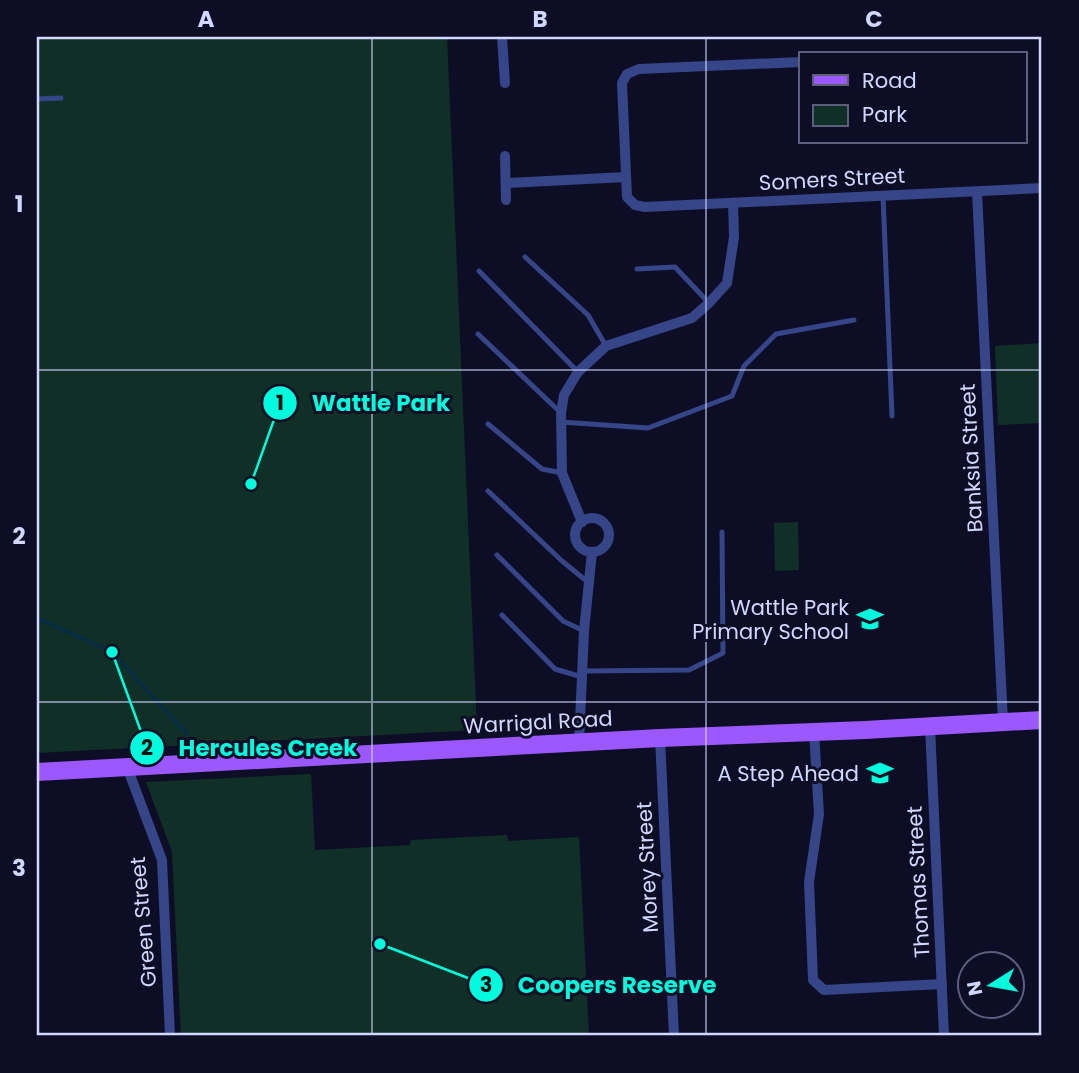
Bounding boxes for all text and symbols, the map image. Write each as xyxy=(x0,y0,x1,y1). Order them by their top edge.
text: A xyxy=(198,3,215,35)
text: B xyxy=(532,3,548,35)
text: C xyxy=(865,3,883,35)
legend xyxy=(799,52,1026,144)
text: Road xyxy=(862,66,917,95)
text: Park xyxy=(862,100,907,129)
street label: Somers Street xyxy=(758,161,906,197)
text: 1 xyxy=(15,188,23,220)
callout: Wattle Park xyxy=(263,381,464,425)
street label: Banksia Street xyxy=(953,383,989,533)
text: Wattle Park xyxy=(312,387,451,419)
text: 1 xyxy=(276,388,284,417)
text: 2 xyxy=(12,520,26,552)
place label: Wattle Park Primary School xyxy=(692,593,849,646)
school or university icon: Wattle Park Primary School xyxy=(855,604,885,634)
street label: Warrigal Road xyxy=(463,704,613,740)
callout: Hercules Creek xyxy=(129,726,371,770)
text: Hercules Creek xyxy=(179,732,358,764)
text: 2 xyxy=(141,733,153,762)
school or university icon: A Step Ahead xyxy=(865,758,895,788)
place label: A Step Ahead xyxy=(717,759,859,788)
street label: Morey Street xyxy=(629,801,665,933)
street label: Thomas Street xyxy=(900,805,936,959)
text: 3 xyxy=(12,852,26,884)
street label: Green Street xyxy=(123,856,163,988)
north arrow xyxy=(956,950,1026,1020)
callout: Coopers Reserve xyxy=(469,963,731,1007)
text: Coopers Reserve xyxy=(518,969,716,1001)
text: 3 xyxy=(480,970,492,999)
text: N xyxy=(960,979,989,998)

